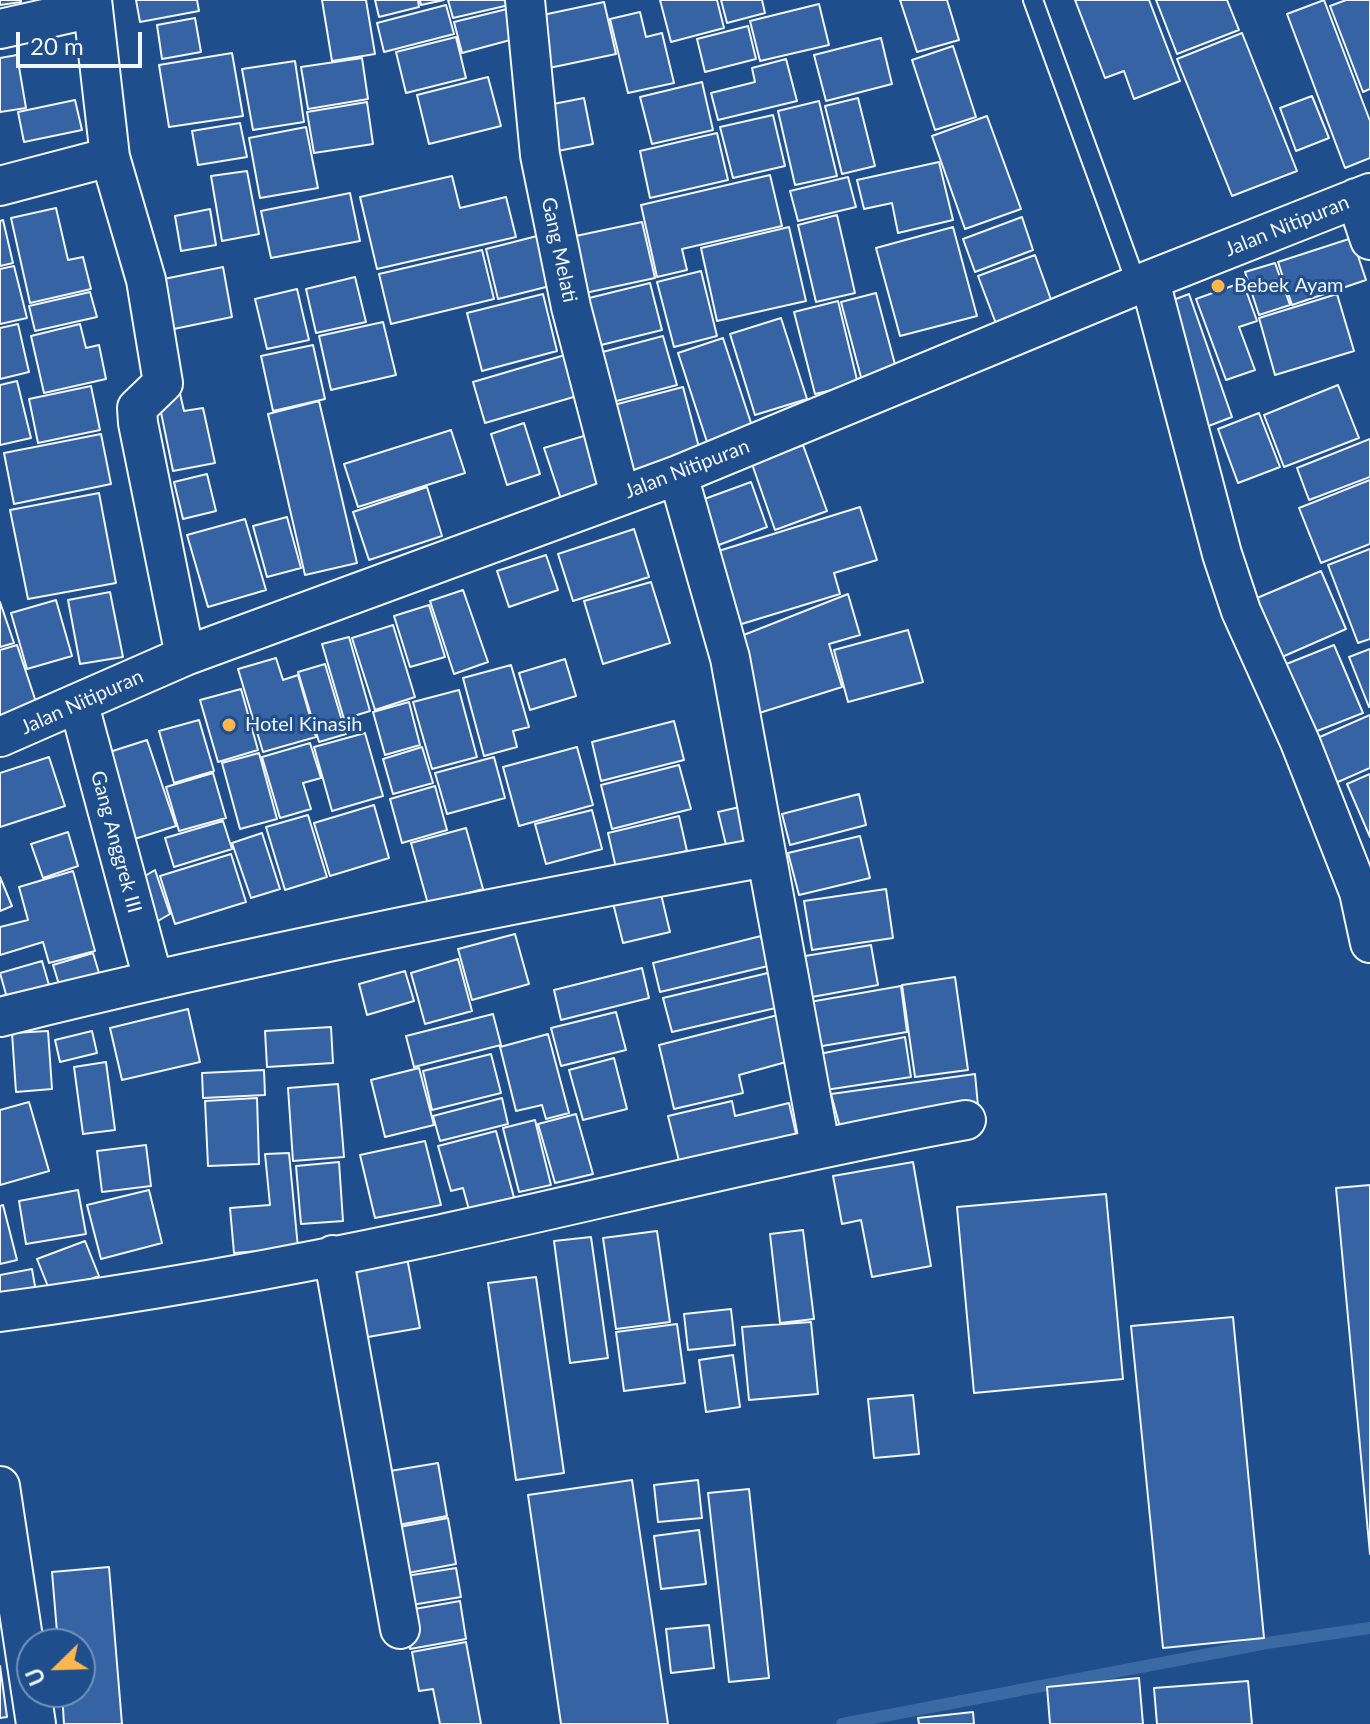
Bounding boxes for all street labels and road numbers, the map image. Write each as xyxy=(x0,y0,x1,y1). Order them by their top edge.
street label: Jalan Nitipuran xyxy=(1221,190,1353,262)
street label: Gang Melati xyxy=(536,195,582,305)
street label: Jalan Nitipuran xyxy=(621,434,753,504)
street label: Jalan Nitipuran xyxy=(17,664,147,740)
street label: Gang Anggrek III xyxy=(86,768,146,916)

